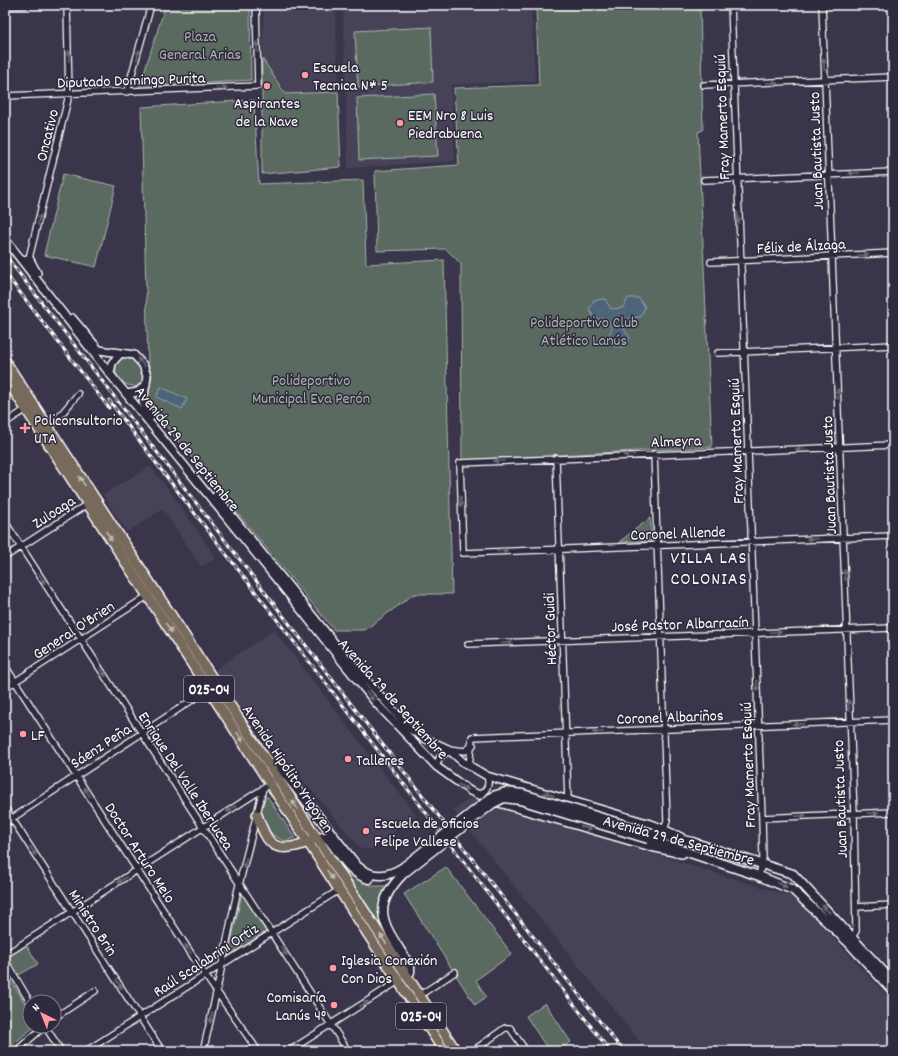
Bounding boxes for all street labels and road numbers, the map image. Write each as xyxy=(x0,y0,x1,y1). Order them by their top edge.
street label: Fray Mamerto Esquiú xyxy=(710,53,737,180)
street label: Diputado Domingo Purita xyxy=(57,67,206,96)
street label: Juan Bautista Justo xyxy=(804,91,831,210)
street label: Oncativo xyxy=(31,107,66,164)
street label: Félix de Álzaga xyxy=(756,234,847,261)
street label: Fray Mamerto Esquiú xyxy=(724,377,751,504)
street label: Avenida 29 de Septiembre xyxy=(128,382,244,517)
street label: Juan Bautista Justo xyxy=(817,415,844,534)
street label: Almeyra xyxy=(650,430,702,455)
street label: Zuloaga xyxy=(28,490,81,536)
street label: Coronel Allende xyxy=(630,521,726,548)
street label: Héctor Guidi xyxy=(539,592,564,666)
street label: General O'Brien xyxy=(29,596,120,666)
street label: José Pastor Albarracín xyxy=(611,612,749,639)
street label: Avenida 29 de Septiembre xyxy=(331,634,453,765)
road number: 025-04 xyxy=(184,676,234,702)
street label: Avenida Hipólito Yrigoyen xyxy=(235,701,338,838)
street label: Fray Mamerto Esquiú xyxy=(736,701,763,828)
street label: Coronel Albariños xyxy=(616,705,724,732)
street label: Enrique Del Valle Iberlucea xyxy=(131,708,239,856)
street label: Sáenz Peña xyxy=(66,719,137,775)
street label: Juan Bautista Justo xyxy=(828,739,855,858)
street label: Doctor Arturo Melo xyxy=(98,798,180,908)
street label: Avenida 29 de Septiembre xyxy=(600,810,757,873)
street label: Ministro Brin xyxy=(62,885,122,961)
street label: Raúl Scalabrini Ortiz xyxy=(149,918,264,1004)
road number: 025-04 xyxy=(396,1003,446,1029)

